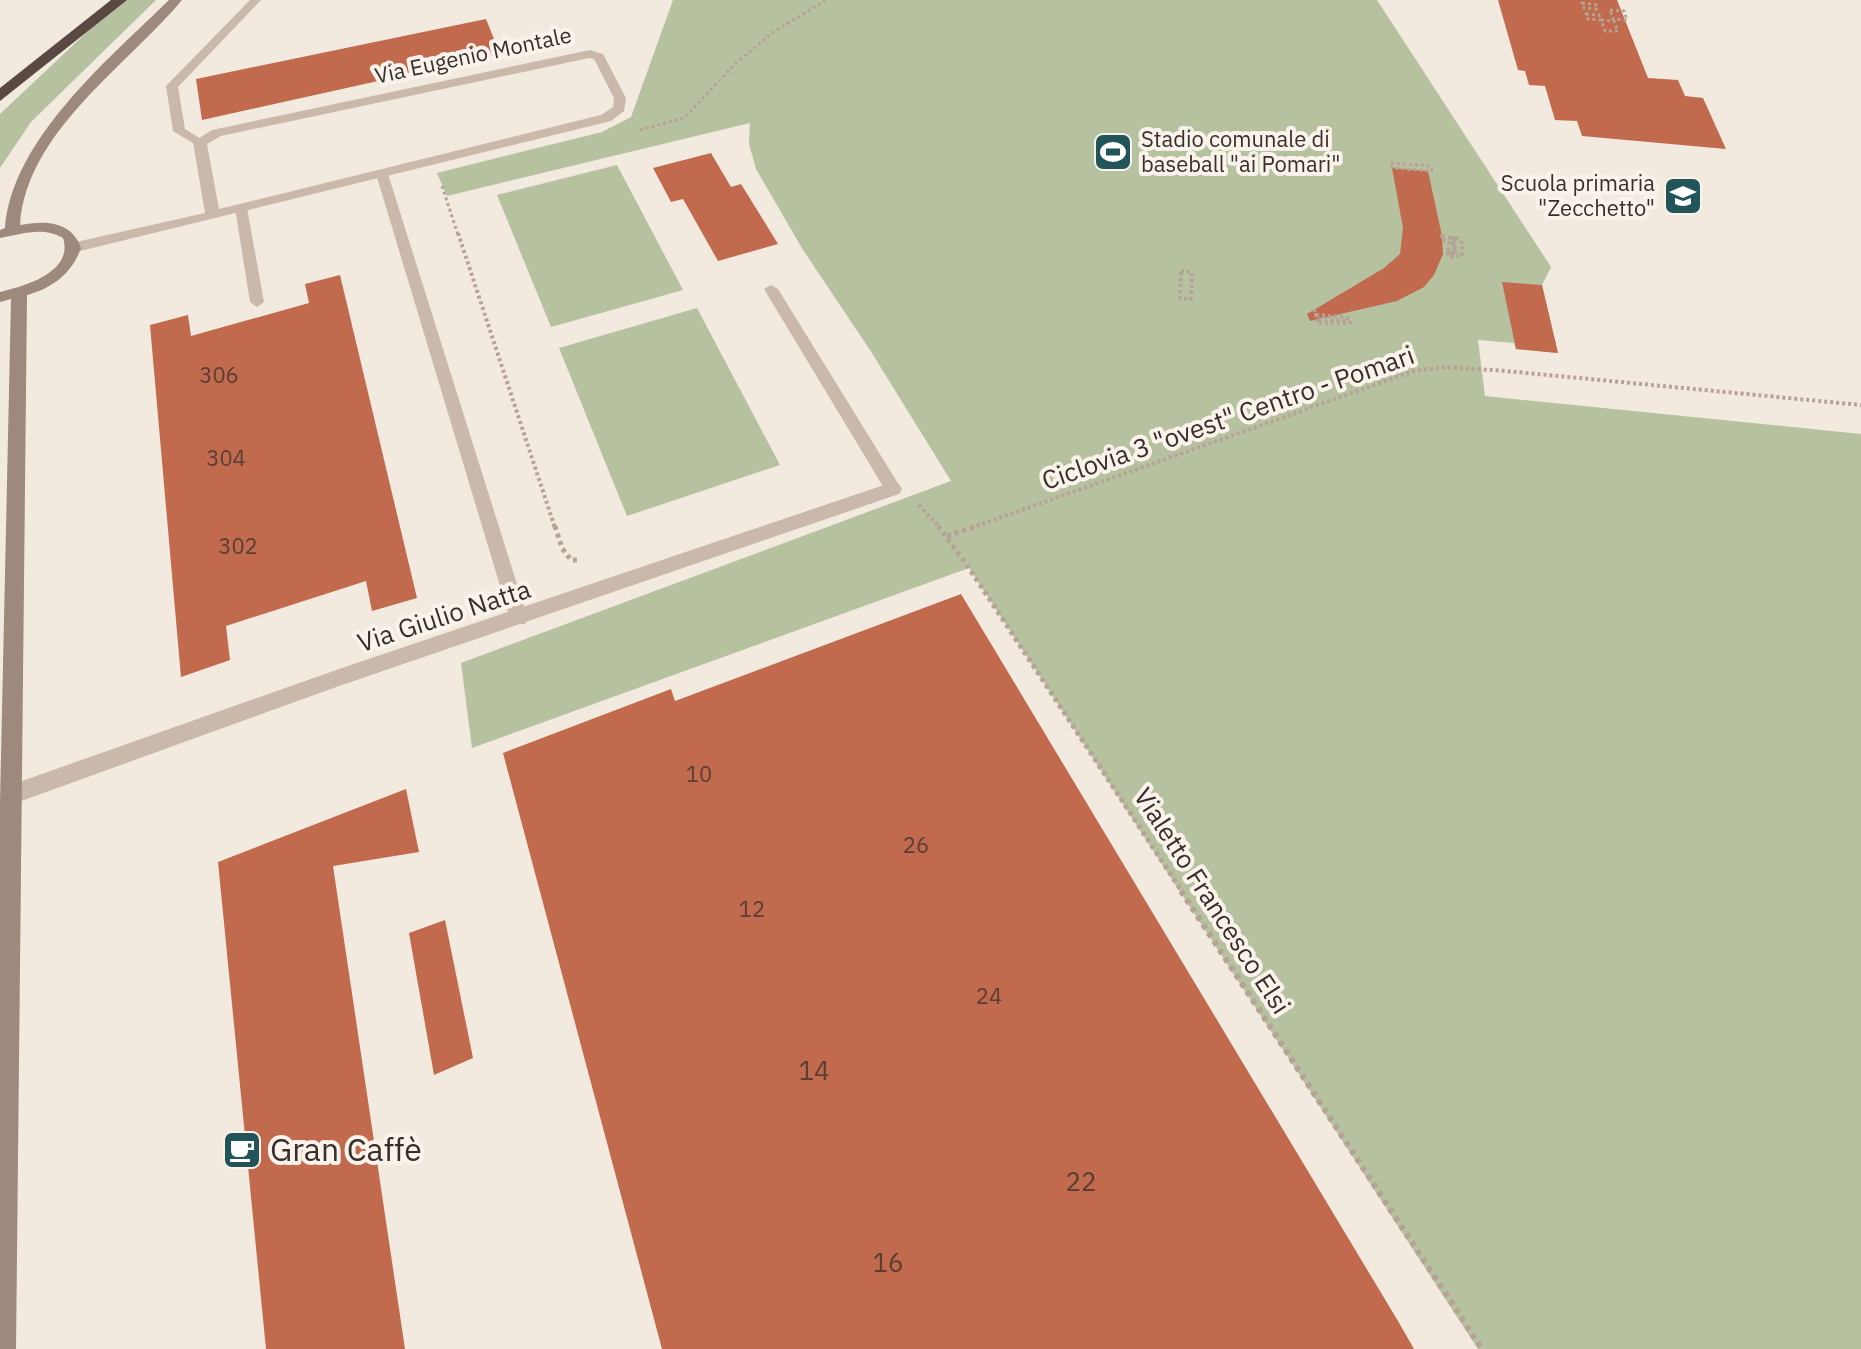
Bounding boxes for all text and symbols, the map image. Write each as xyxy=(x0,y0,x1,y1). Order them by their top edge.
street label: Via Eugenio Montale xyxy=(372,19,574,90)
place label: Stadio comunale di baseball "ai Pomari" xyxy=(1141,124,1340,178)
sports icon: Stadio comunale di baseball "ai Pomari" xyxy=(1092,131,1134,173)
place label: Scuola primaria "Zecchetto" xyxy=(1501,168,1655,222)
school or university icon: Scuola primaria "Zecchetto" xyxy=(1662,175,1704,217)
street label: Ciclovia 3 "ovest" Centro - Pomari xyxy=(1037,337,1418,497)
house number: 306 xyxy=(199,360,239,389)
house number: 304 xyxy=(206,443,246,472)
house number: 302 xyxy=(218,531,258,560)
street label: Via Giulio Natta xyxy=(353,571,535,659)
house number: 10 xyxy=(686,759,712,788)
street label: Vialetto Francesco Elsi xyxy=(1127,781,1299,1020)
house number: 26 xyxy=(903,830,929,859)
house number: 12 xyxy=(739,894,765,923)
house number: 24 xyxy=(976,981,1002,1010)
house number: 14 xyxy=(798,1053,830,1087)
place label: Gran Caffè xyxy=(270,1128,422,1170)
cafe icon: Gran Caffè xyxy=(221,1129,263,1171)
house number: 22 xyxy=(1065,1164,1097,1198)
house number: 16 xyxy=(872,1245,904,1279)

